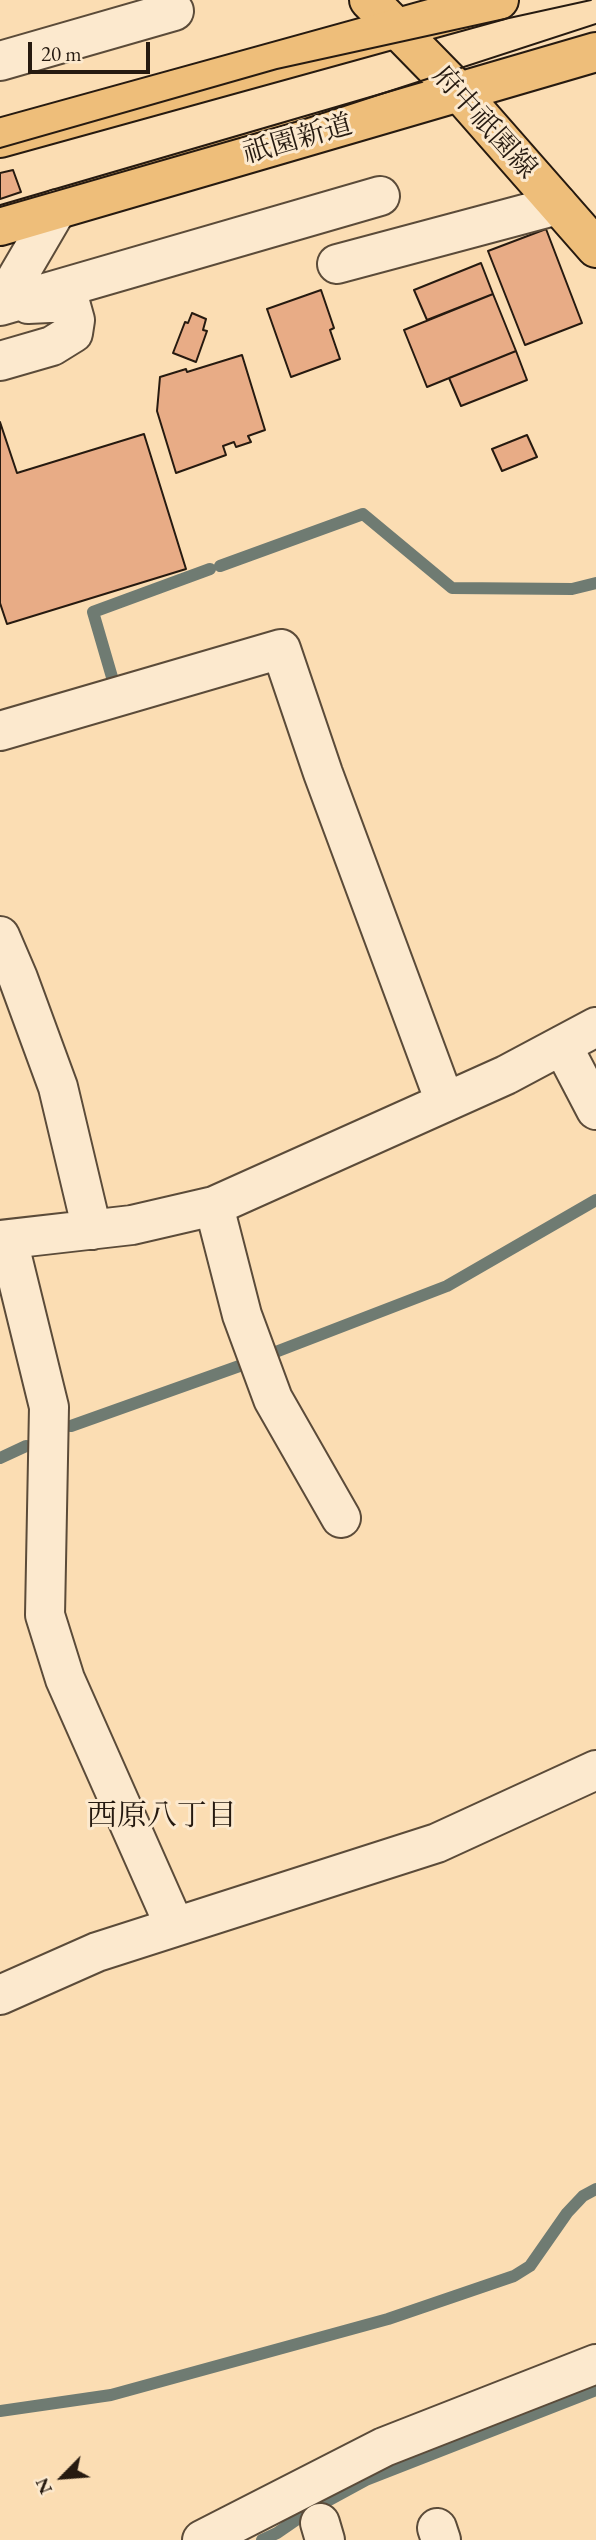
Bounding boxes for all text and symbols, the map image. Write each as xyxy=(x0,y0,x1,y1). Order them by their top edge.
scale bar xyxy=(32,28,154,72)
text: 20 m xyxy=(41,40,82,67)
street label: 府中祇園線 xyxy=(425,60,543,186)
street label: 祇園新道 xyxy=(240,108,356,172)
district label: 西原八丁目 xyxy=(87,1799,237,1835)
north arrow xyxy=(28,2442,98,2512)
text: N xyxy=(29,2474,58,2498)

